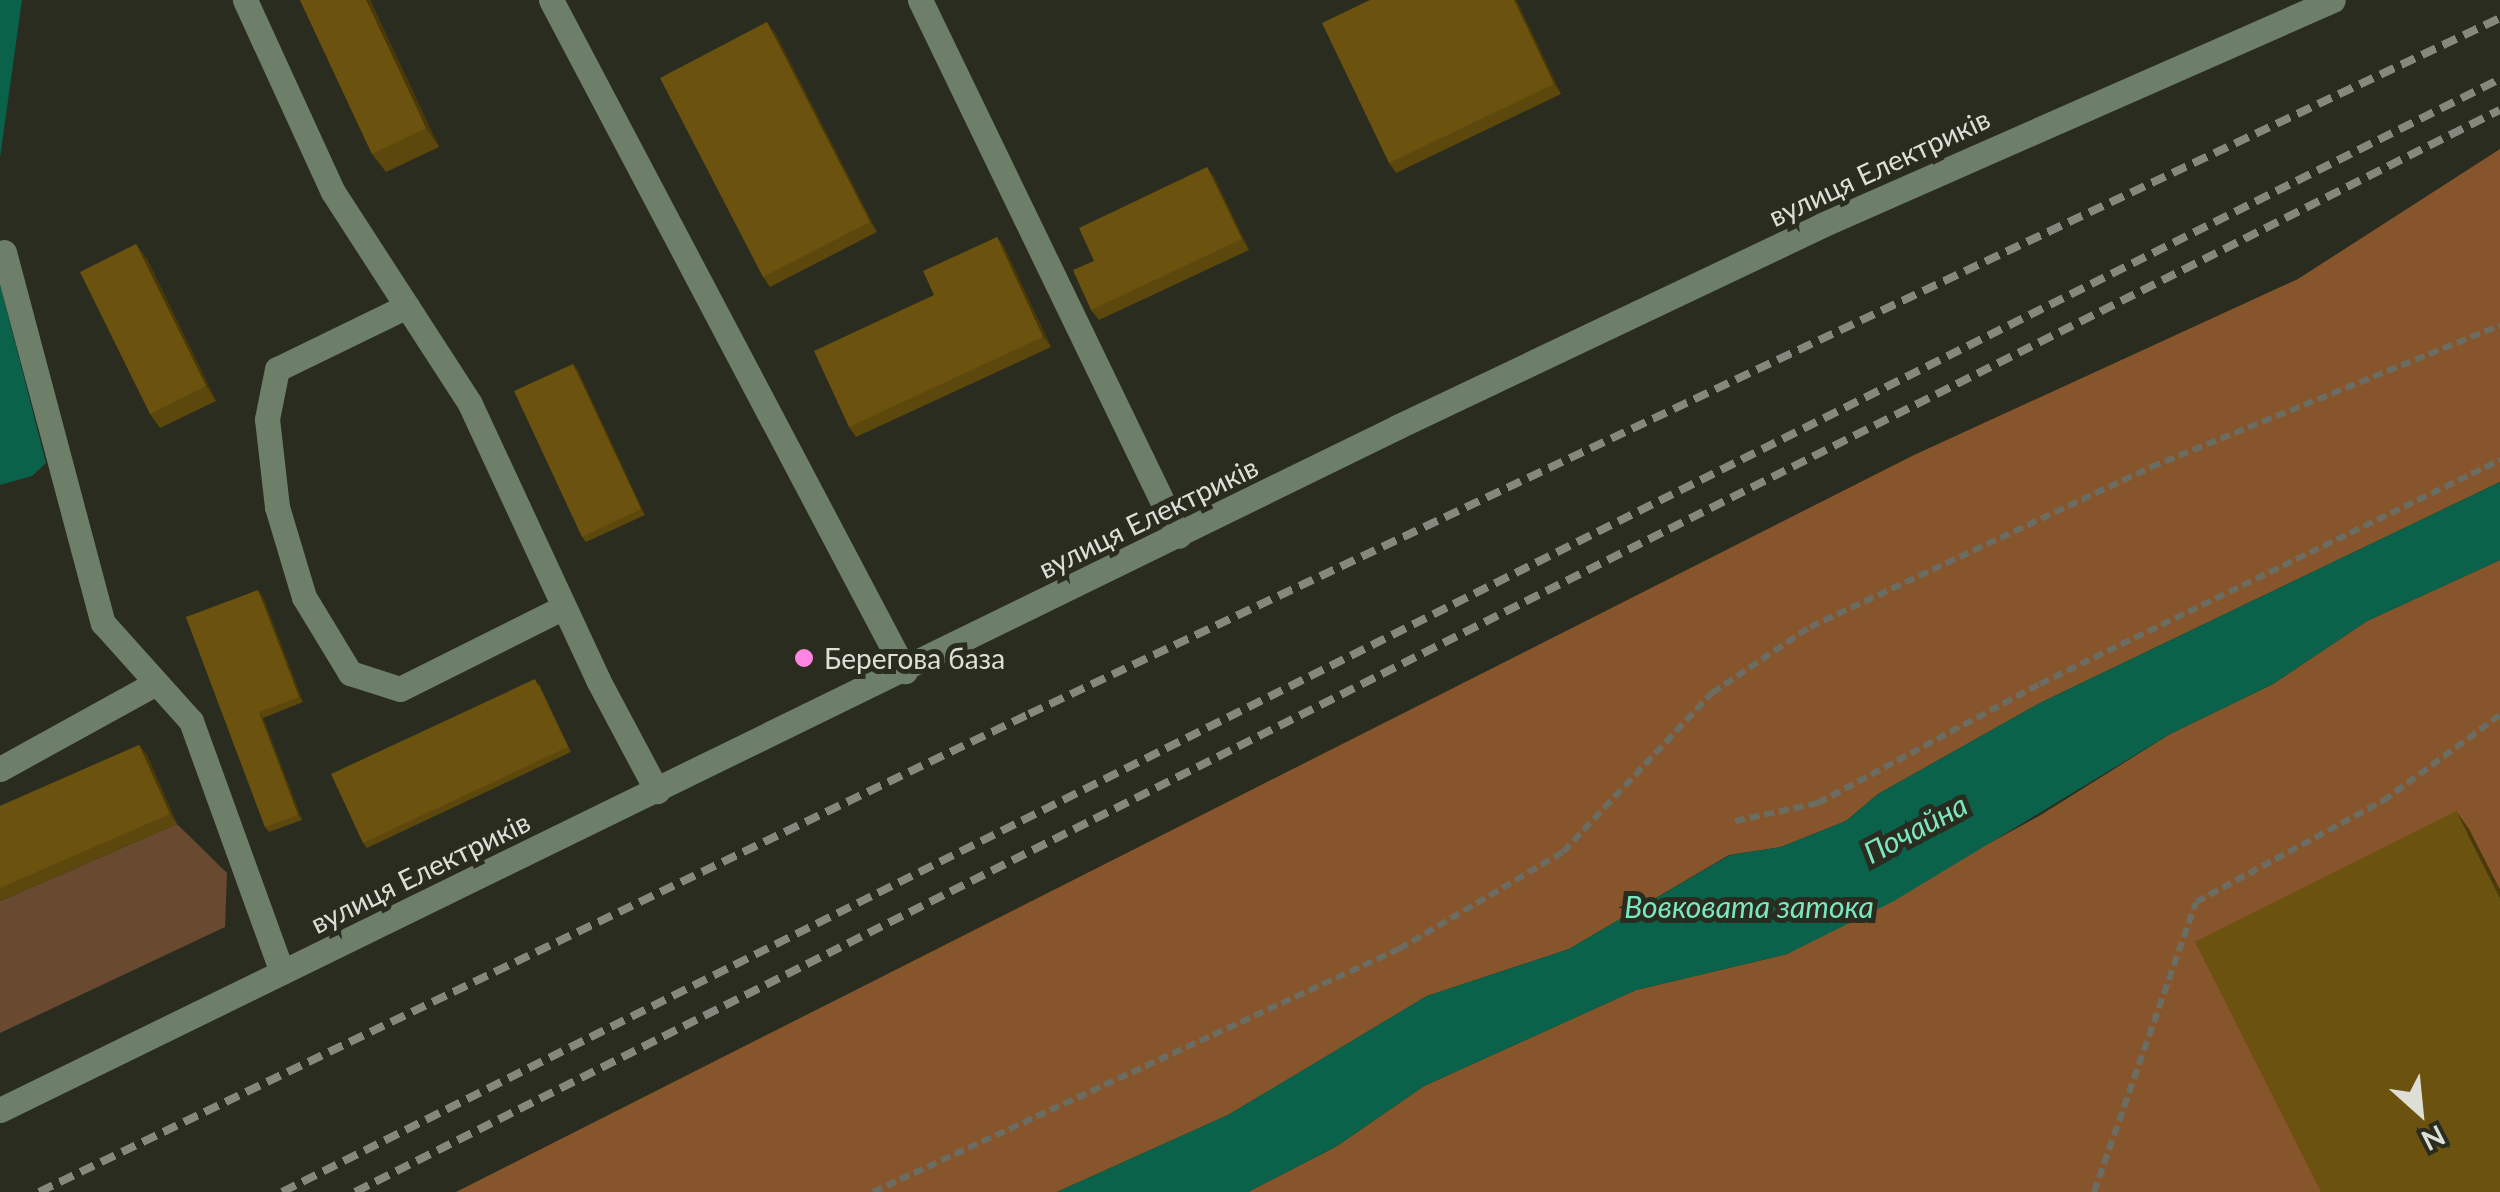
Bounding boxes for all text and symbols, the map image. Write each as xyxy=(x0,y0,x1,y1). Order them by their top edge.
street label: вулиця Електриків xyxy=(1763,101,1995,233)
street label: вулиця Електриків xyxy=(1033,449,1263,585)
place label: Берегова база xyxy=(824,641,1005,675)
marker: Берегова база xyxy=(793,647,815,669)
water label: Почайна xyxy=(1857,786,1973,870)
street label: вулиця Електриків xyxy=(305,804,535,940)
water label: Вовковата затока xyxy=(1624,888,1874,924)
north arrow xyxy=(2370,1062,2470,1162)
text: N xyxy=(2416,1119,2451,1159)

